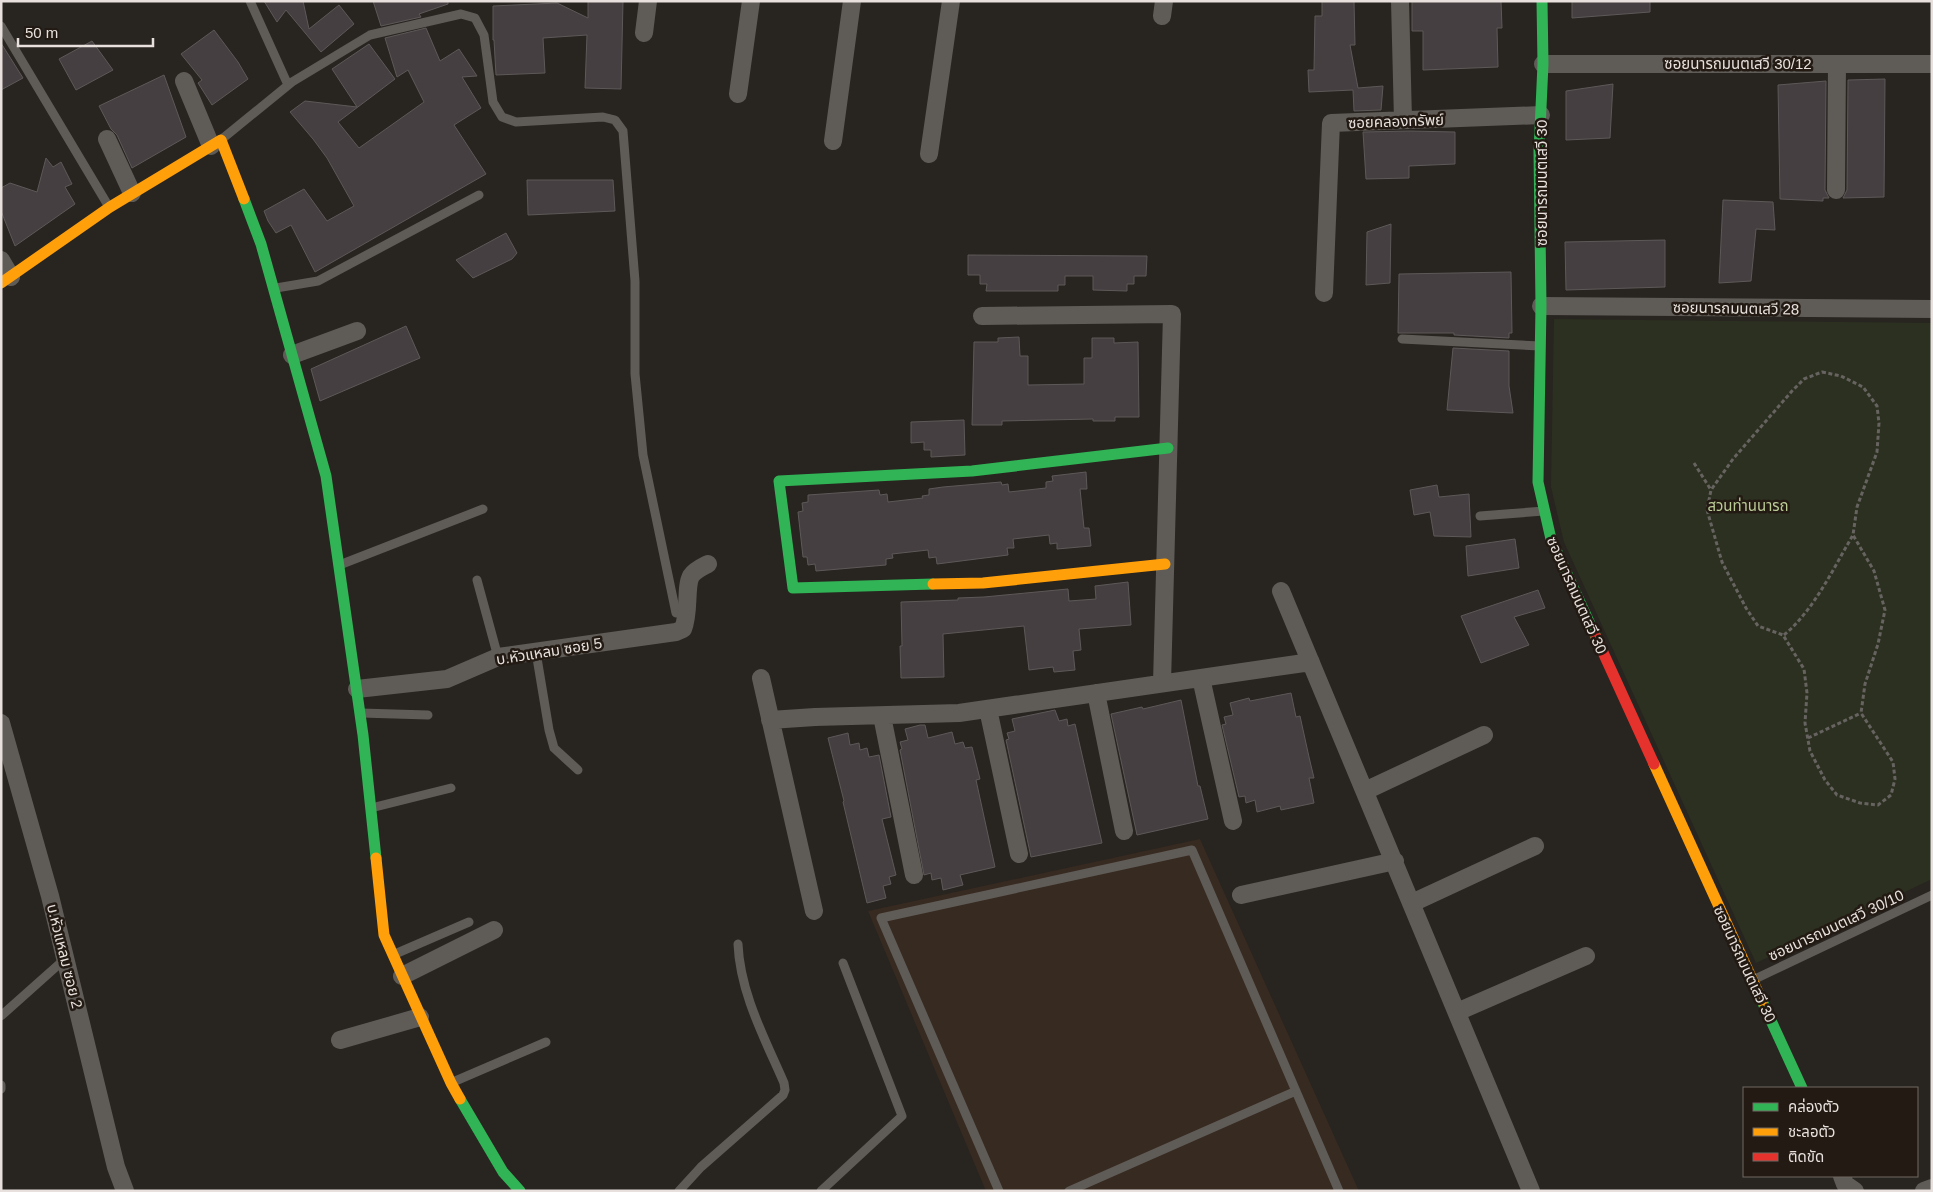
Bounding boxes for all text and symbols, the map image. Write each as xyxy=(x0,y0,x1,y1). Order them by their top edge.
scale bar xyxy=(18,15,152,47)
text: 50 m xyxy=(25,24,58,41)
street label: ซอยนารถมนตเสวี 30/12 xyxy=(1664,55,1812,72)
street label: ซอยคลองทรัพย์ xyxy=(1348,111,1444,131)
street label: ซอยนารถมนตเสวี 30 xyxy=(1533,120,1550,246)
street label: ซอยนารถมนตเสวี 28 xyxy=(1673,298,1799,318)
park label: สวนท่านนารถ xyxy=(1707,497,1789,514)
street label: ซอยนารถมนตเสวี 30 xyxy=(1544,534,1610,656)
street label: บ.หัวแหลม ซอย 5 xyxy=(495,634,603,668)
street label: ซอยนารถมนตเสวี 30/10 xyxy=(1766,886,1906,964)
street label: บ.หัวแหลม ซอย 2 xyxy=(44,902,86,1010)
street label: ซอยนารถมนตเสวี 30 xyxy=(1711,903,1779,1025)
legend xyxy=(1743,1087,1918,1177)
text: คล่องตัว xyxy=(1788,1098,1839,1115)
text: ชะลอตัว xyxy=(1788,1123,1835,1140)
text: ติดขัด xyxy=(1788,1148,1824,1165)

